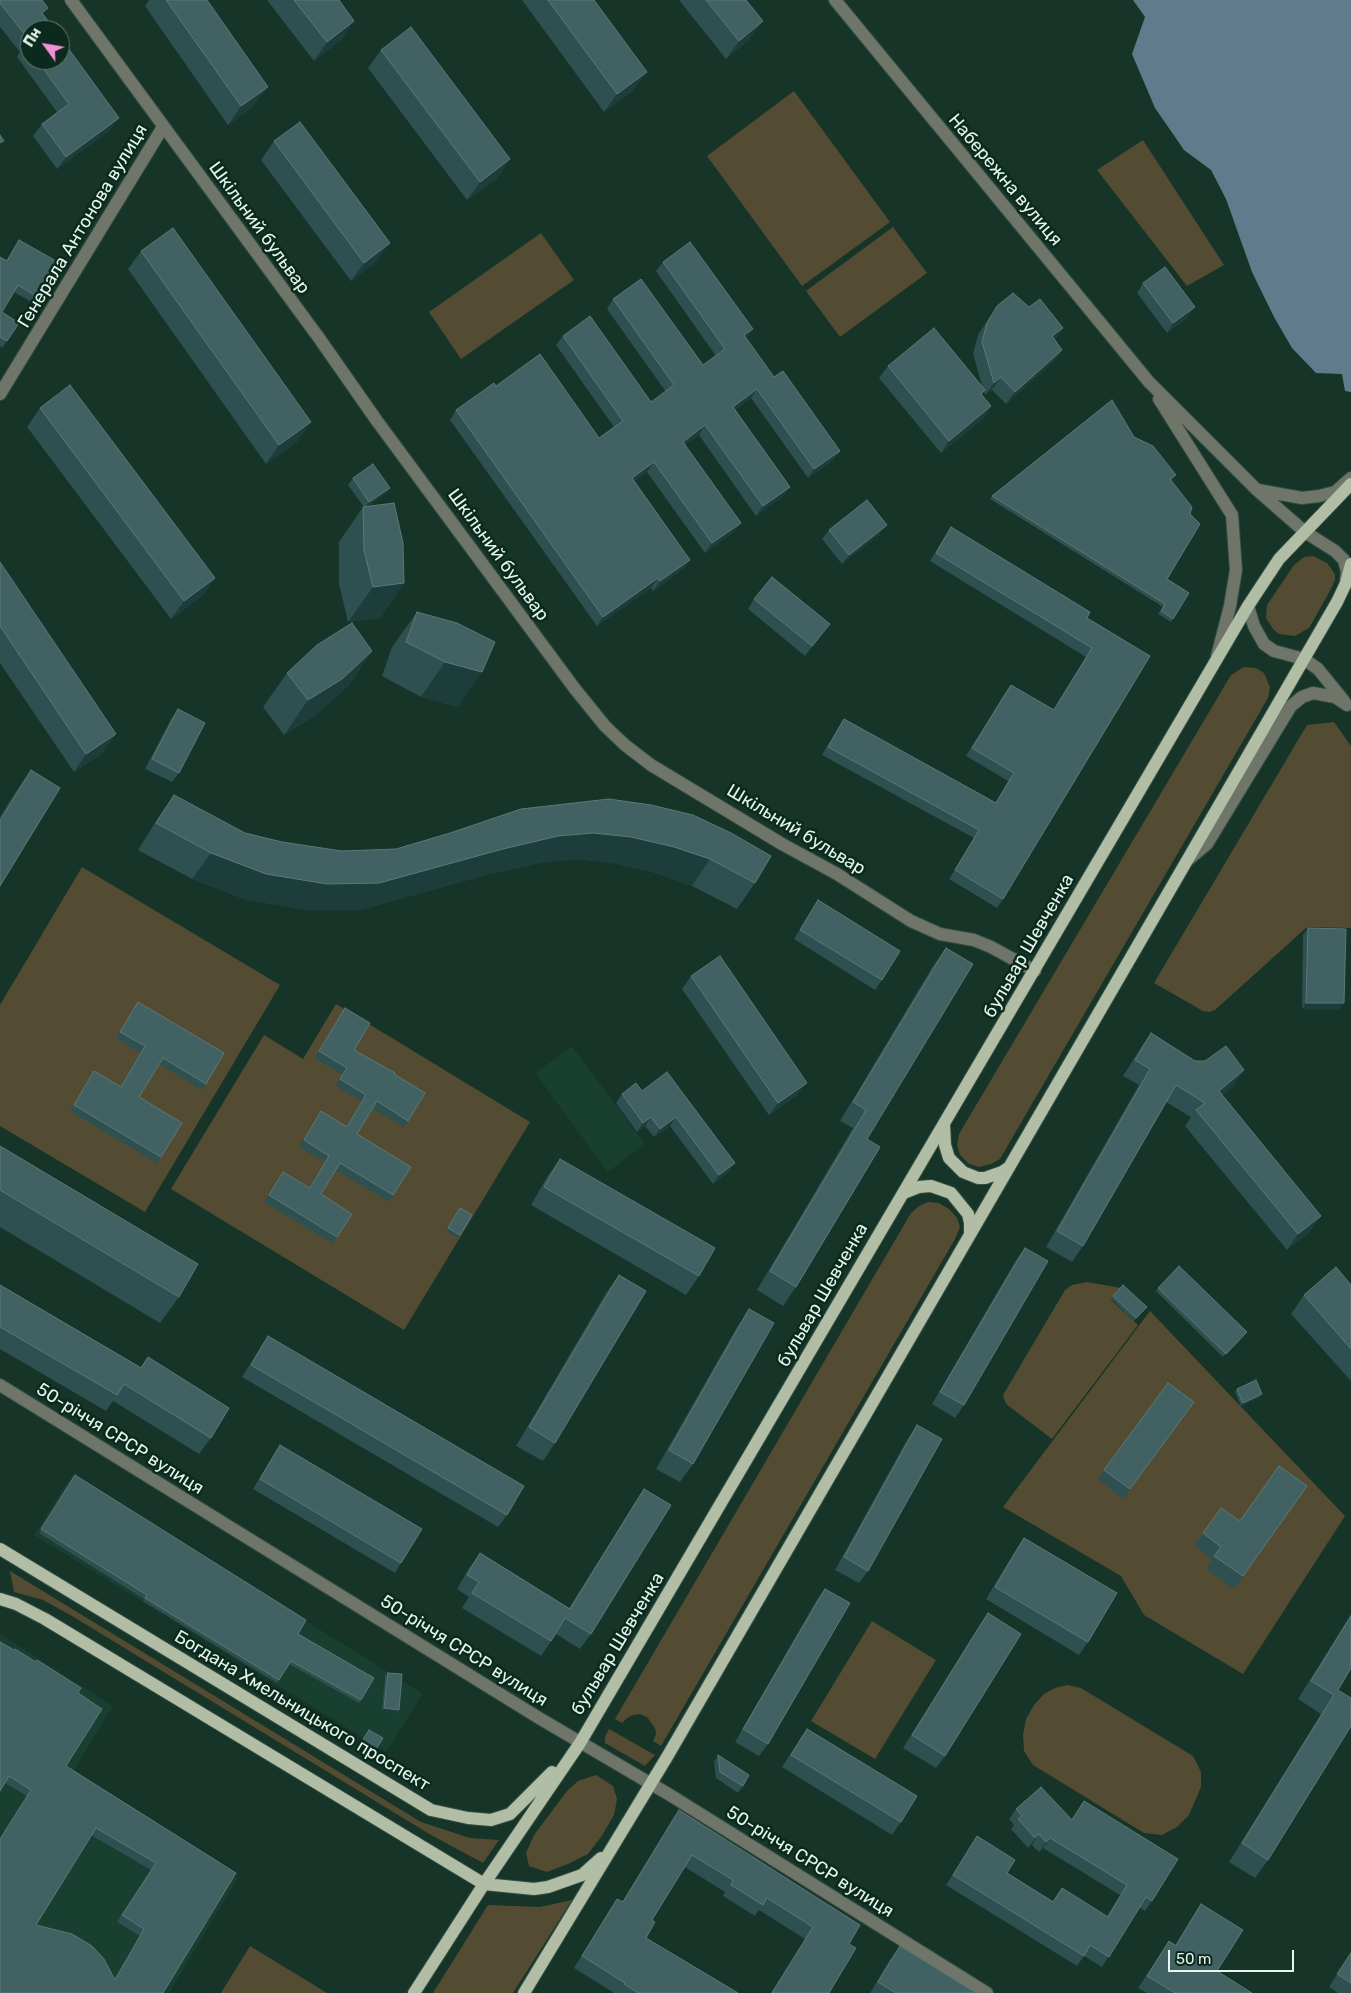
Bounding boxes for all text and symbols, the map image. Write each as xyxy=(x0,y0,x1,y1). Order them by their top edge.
north arrow xyxy=(20,20,70,70)
text: Пн xyxy=(20,25,45,50)
street label: Набережна вулиця xyxy=(944,110,1066,250)
street label: Генерала Антонова вулиця xyxy=(14,120,152,332)
street label: Шкільний бульвар xyxy=(204,158,314,298)
street label: Шкільний бульвар xyxy=(443,485,553,625)
street label: Шкільний бульвар xyxy=(723,780,869,880)
street label: бульвар Шевченка xyxy=(979,870,1079,1022)
street label: бульвар Шевченка xyxy=(773,1219,873,1371)
street label: 50-річчя СРСР вулиця xyxy=(32,1379,208,1499)
street label: бульвар Шевченка xyxy=(567,1569,669,1719)
street label: 50-річчя СРСР вулиця xyxy=(376,1591,552,1711)
street label: Богдана Хмельницького проспект xyxy=(170,1626,434,1796)
street label: 50-річчя СРСР вулиця xyxy=(722,1802,898,1922)
scale bar xyxy=(1171,1940,1297,1972)
text: 50 m xyxy=(1176,1950,1211,1968)

